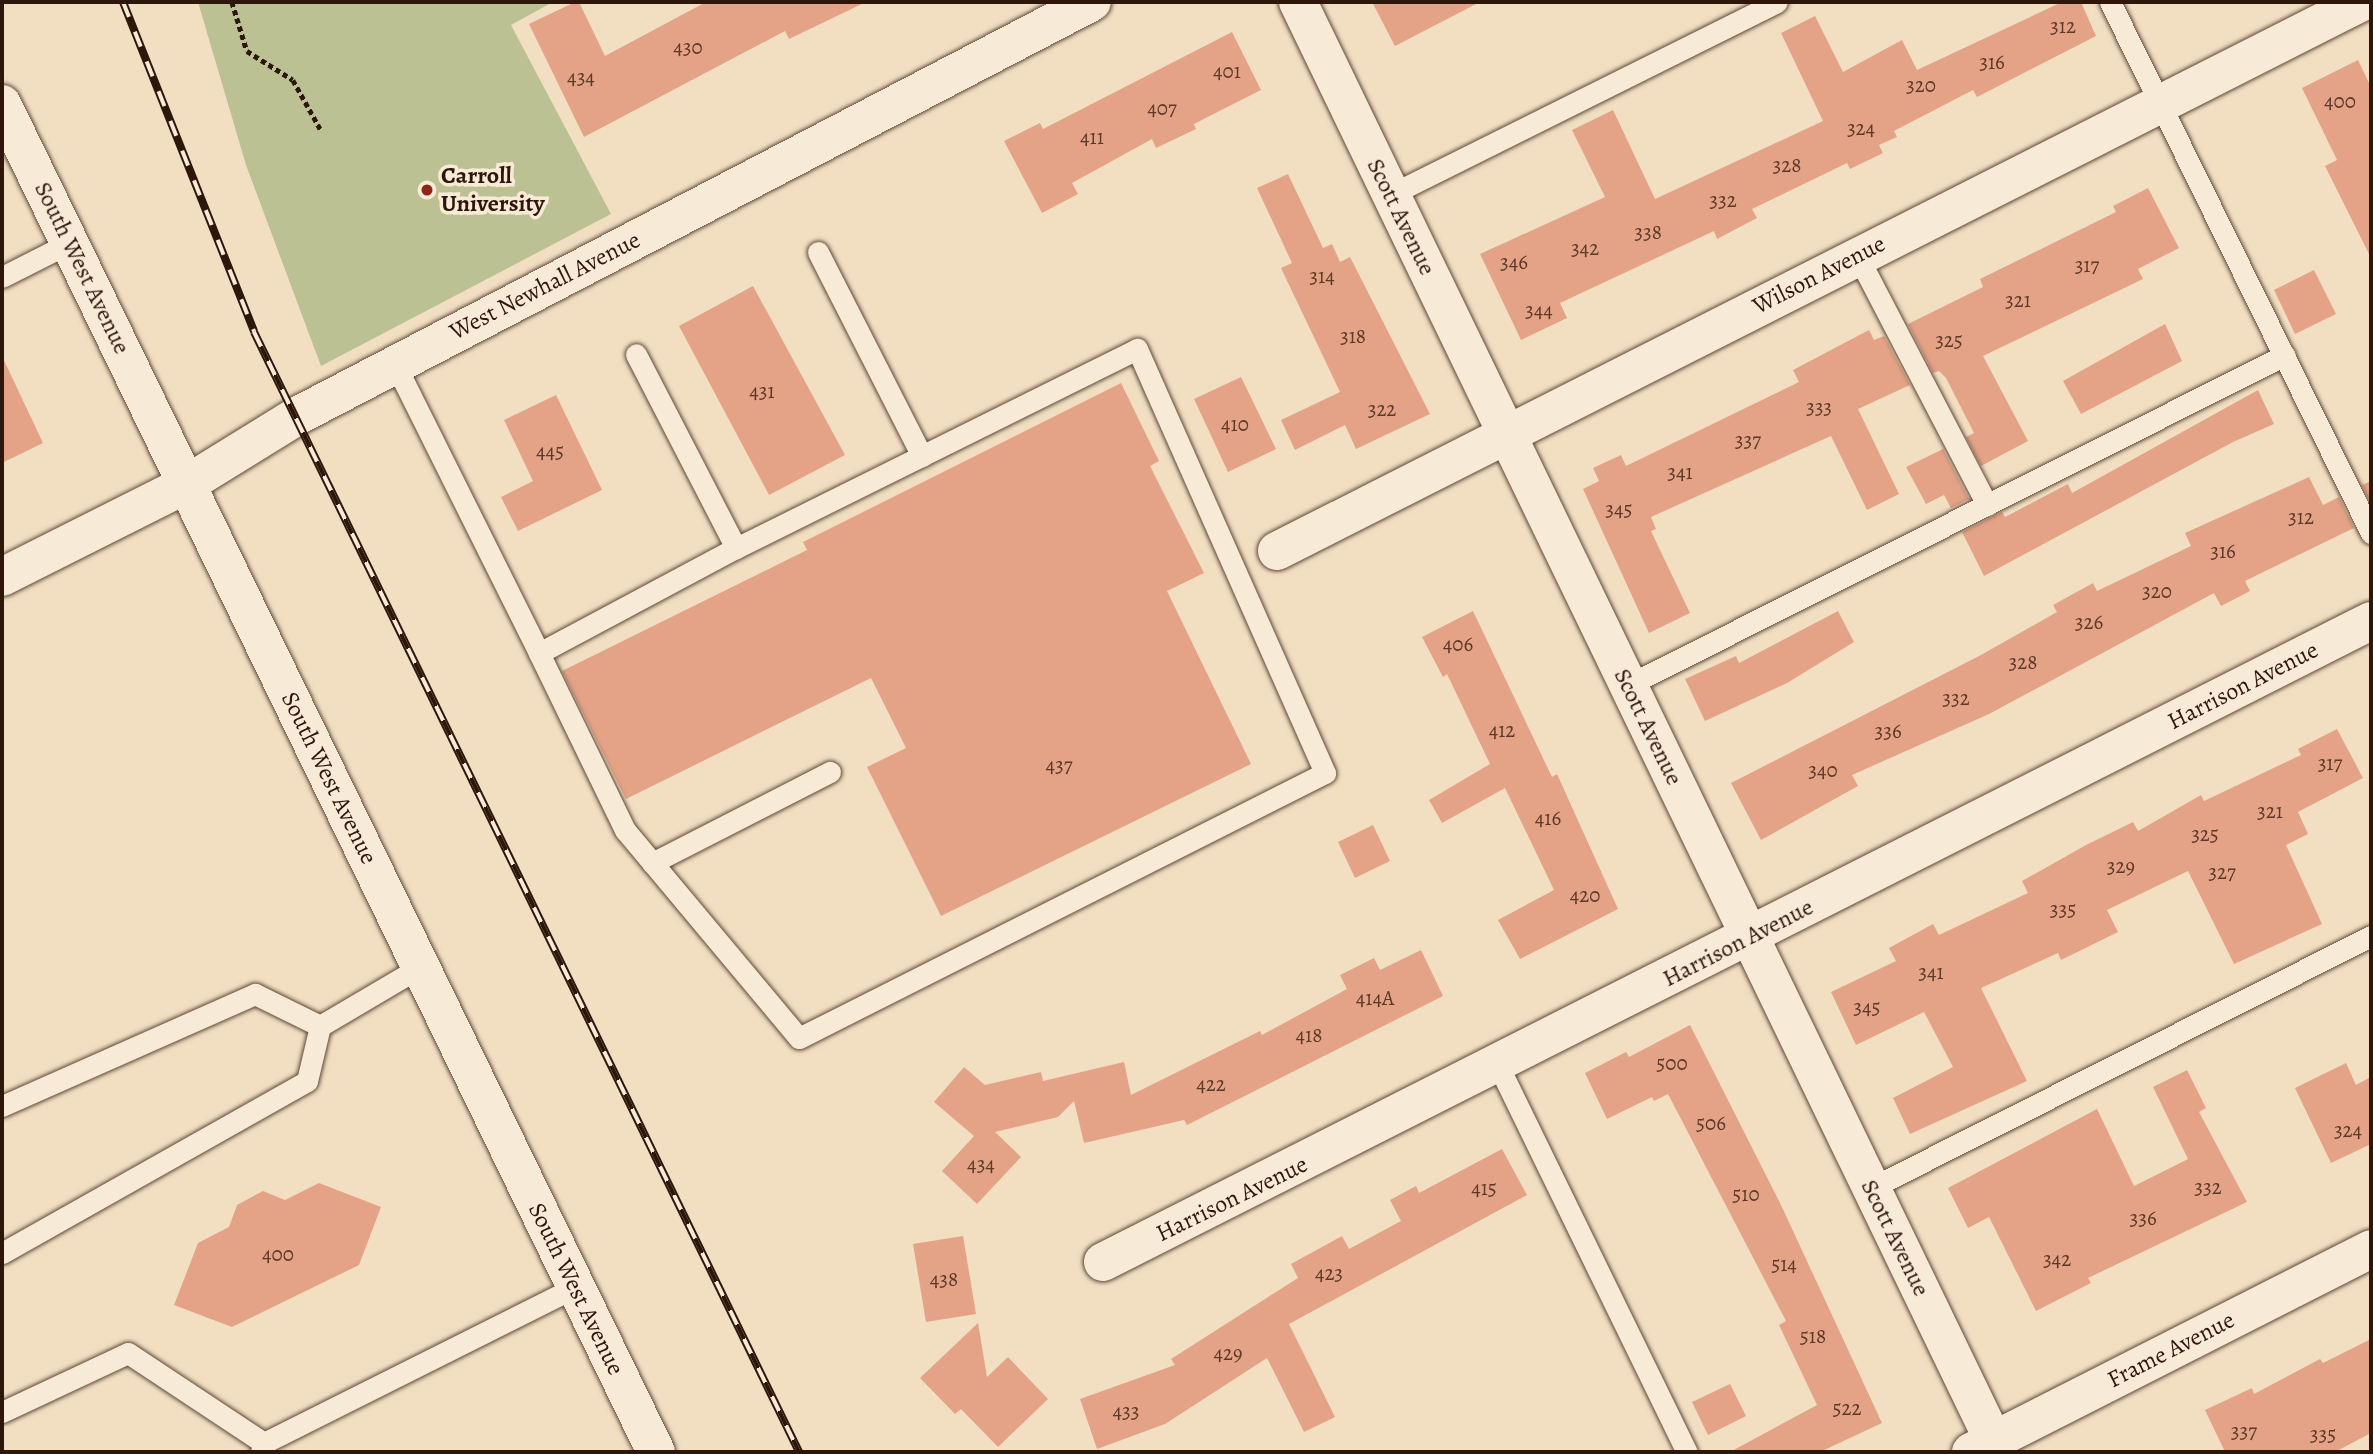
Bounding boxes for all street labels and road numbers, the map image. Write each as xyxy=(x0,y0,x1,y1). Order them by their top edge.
street label: Scott Avenue xyxy=(1360,154,1442,280)
street label: South West Avenue xyxy=(28,177,136,359)
street label: West Newhall Avenue xyxy=(445,225,645,347)
street label: Wilson Avenue xyxy=(1748,229,1890,321)
street label: Harrison Avenue xyxy=(2163,636,2323,736)
street label: Scott Avenue xyxy=(1607,664,1689,790)
street label: South West Avenue xyxy=(275,687,383,869)
street label: Harrison Avenue xyxy=(1658,893,1818,993)
street label: Harrison Avenue xyxy=(1152,1150,1312,1248)
street label: Scott Avenue xyxy=(1854,1175,1936,1301)
street label: South West Avenue xyxy=(522,1198,630,1380)
street label: Frame Avenue xyxy=(2103,1306,2239,1394)

